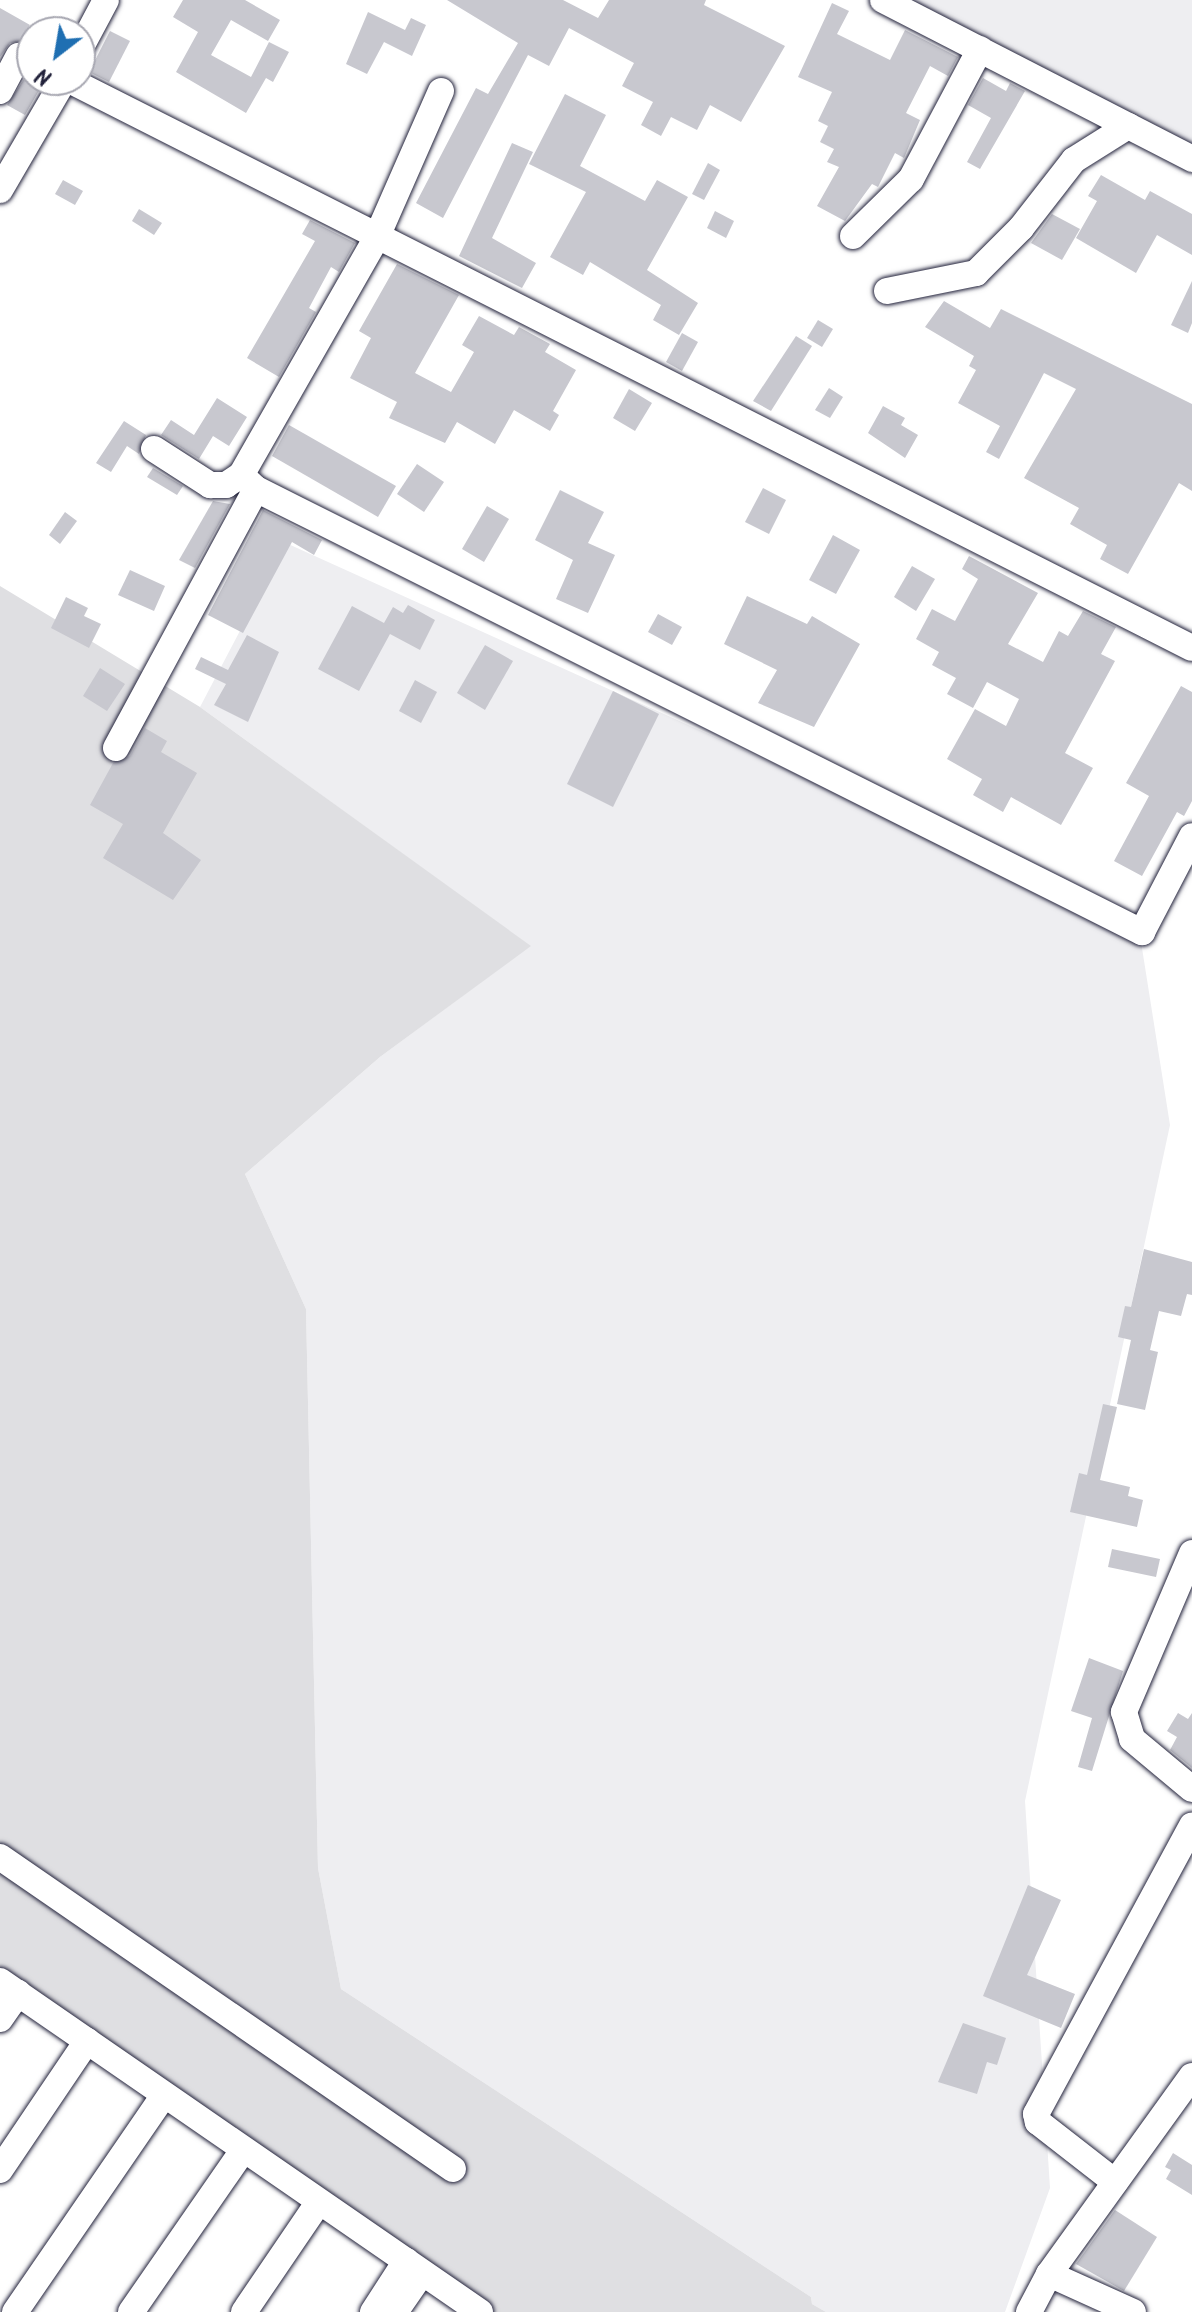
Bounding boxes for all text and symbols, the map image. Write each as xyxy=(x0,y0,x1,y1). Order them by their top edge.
north arrow xyxy=(16,16,96,96)
text: N xyxy=(29,57,59,94)

